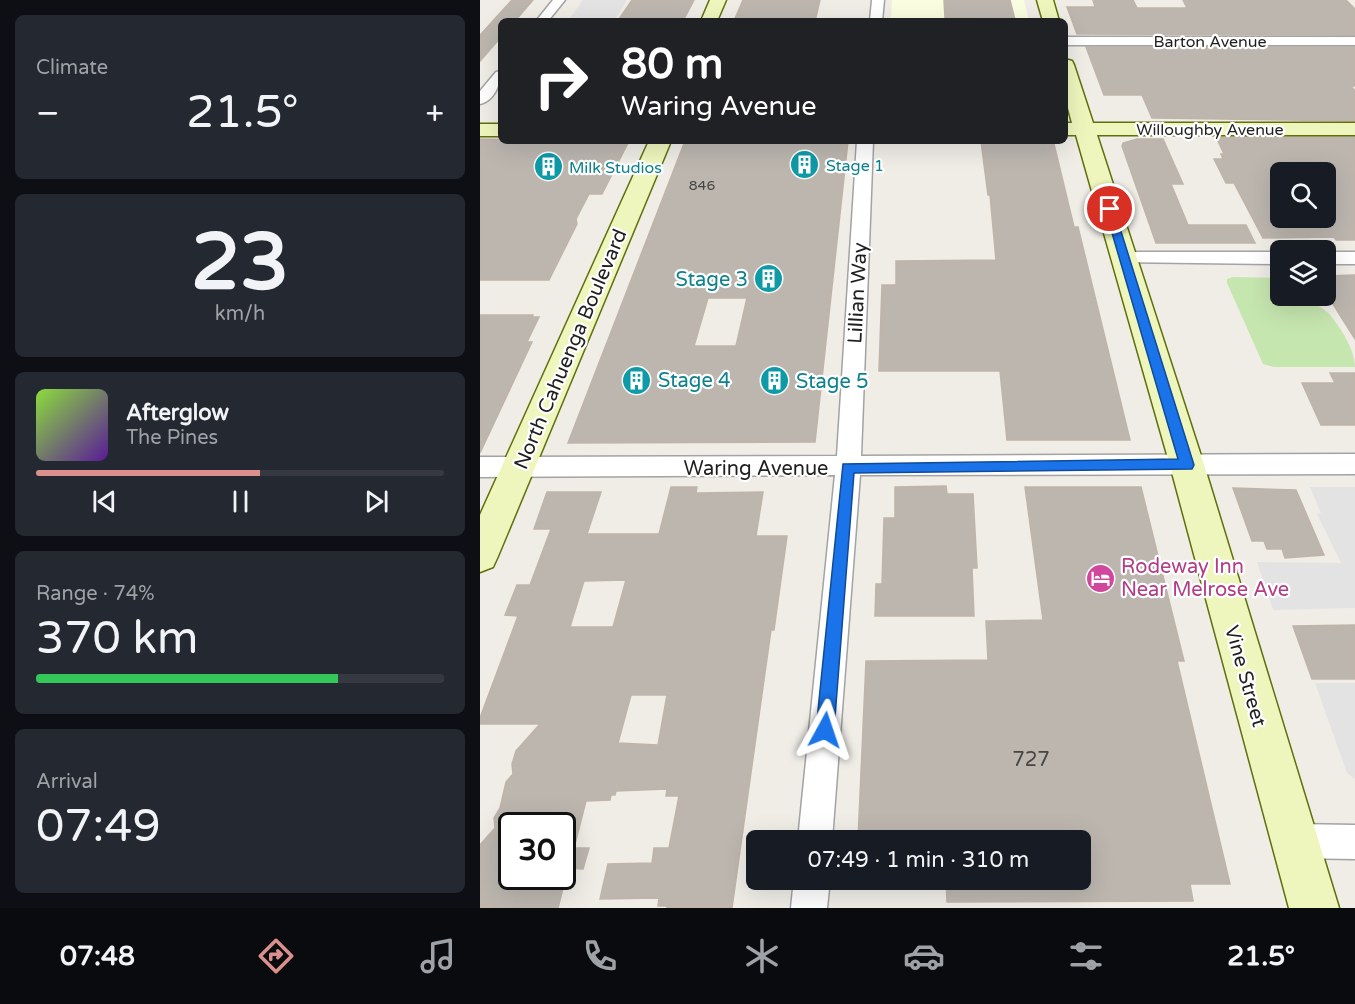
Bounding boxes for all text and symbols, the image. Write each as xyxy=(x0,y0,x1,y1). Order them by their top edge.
street label: Barton Avenue xyxy=(1153,32,1267,52)
text: 80 m xyxy=(621,39,723,90)
icon: right xyxy=(522,42,600,120)
text: Climate xyxy=(36,56,108,80)
text: 21.5° xyxy=(186,86,299,140)
text: Waring Avenue xyxy=(621,90,817,123)
text: − xyxy=(36,94,60,133)
text: + xyxy=(425,94,444,133)
street label: Willoughby Avenue xyxy=(1136,120,1284,140)
building icon: Stage 1 xyxy=(789,149,821,181)
building icon: Milk Studios xyxy=(532,151,564,183)
place label: Stage 1 xyxy=(826,156,884,176)
place label: Milk Studios xyxy=(569,158,662,178)
map controls xyxy=(1270,162,1336,306)
button: search xyxy=(1270,162,1336,228)
house number: 846 xyxy=(689,177,715,194)
pin xyxy=(1084,183,1135,234)
icon: arrive xyxy=(1093,192,1126,225)
text: 23 xyxy=(191,216,289,310)
street label: North Cahuenga Boulevard xyxy=(509,226,632,473)
button: layers xyxy=(1270,240,1336,306)
street label: Lillian Way xyxy=(843,242,873,344)
building icon: Stage 3 xyxy=(753,263,785,295)
place label: Stage 3 xyxy=(676,268,748,292)
text: km/h xyxy=(215,302,265,326)
building icon: Stage 4 xyxy=(621,364,653,396)
building icon: Stage 5 xyxy=(759,365,791,397)
place label: Stage 4 xyxy=(658,369,730,393)
place label: Stage 5 xyxy=(796,370,868,394)
text: Afterglow xyxy=(126,400,229,426)
text: The Pines xyxy=(126,426,218,450)
street label: Waring Avenue xyxy=(684,457,828,481)
icon: previous xyxy=(88,485,121,518)
icon: pause xyxy=(224,485,257,518)
icon: next xyxy=(360,485,393,518)
place label: Rodeway Inn Near Melrose Ave xyxy=(1121,555,1289,602)
hotel icon: Rodeway Inn Near Melrose Ave xyxy=(1084,562,1116,594)
text: Range · 74% xyxy=(36,582,155,606)
text: 370 km xyxy=(36,612,198,666)
street label: Vine Street xyxy=(1219,623,1271,730)
position arrow xyxy=(793,698,857,762)
house number: 727 xyxy=(1012,748,1050,772)
text: Arrival xyxy=(36,770,98,794)
text: 07:49 xyxy=(36,800,161,854)
speed limit sign: 30 xyxy=(498,812,576,890)
text: 07:49 · 1 min · 310 m xyxy=(808,847,1029,873)
icon: directions xyxy=(255,935,297,977)
icon: music xyxy=(417,935,459,977)
icon: phone xyxy=(579,935,621,977)
icon: climate xyxy=(741,935,783,977)
icon: car xyxy=(903,935,945,977)
icon: filters xyxy=(1065,935,1107,977)
text: 07:48 xyxy=(60,940,135,973)
text: 21.5° xyxy=(1227,940,1295,973)

